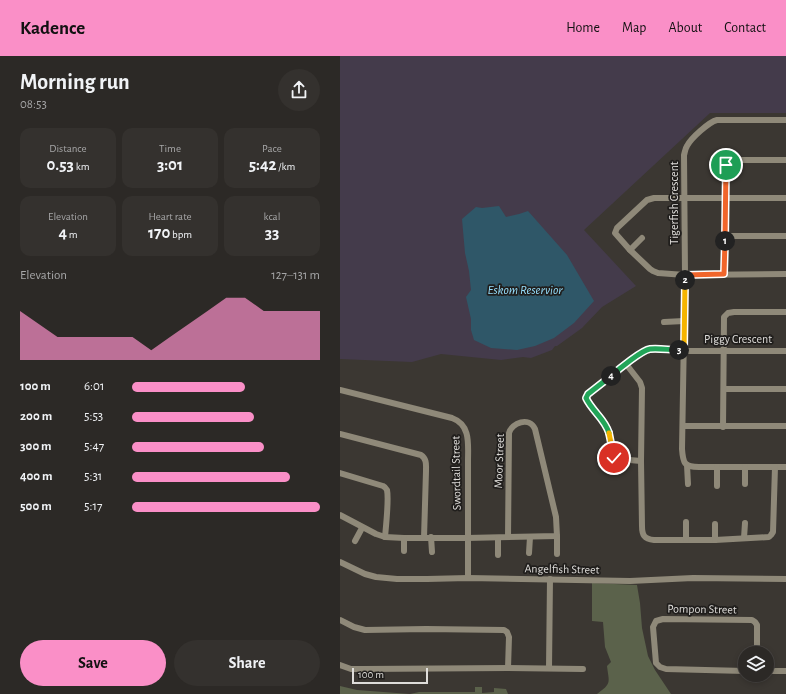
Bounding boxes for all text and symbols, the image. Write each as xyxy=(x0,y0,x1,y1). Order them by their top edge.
text: Kadence xyxy=(20,19,85,38)
text: Home xyxy=(566,21,600,35)
text: Map xyxy=(622,21,646,35)
text: About xyxy=(668,21,702,35)
text: Contact xyxy=(724,21,766,35)
button: share xyxy=(278,69,320,111)
text: Morning run xyxy=(20,71,130,93)
text: 08:53 xyxy=(20,98,47,111)
text: Distance xyxy=(49,143,87,154)
text: Time xyxy=(159,143,181,154)
text: Pace xyxy=(262,143,282,154)
pin xyxy=(709,148,743,182)
icon: arrive xyxy=(715,154,737,176)
text: 0.53 xyxy=(46,156,74,173)
text: 3:01 xyxy=(157,156,183,173)
text: 5:42 xyxy=(249,156,277,173)
text: km xyxy=(74,161,90,172)
text: /km xyxy=(277,161,295,172)
street label: Tigerfish Crescent xyxy=(668,161,680,245)
text: Elevation xyxy=(48,211,88,222)
text: Heart rate xyxy=(148,211,192,222)
text: kcal xyxy=(264,211,280,222)
text: 4 xyxy=(58,224,67,241)
text: 170 xyxy=(148,224,170,241)
text: 33 xyxy=(265,224,279,241)
text: m xyxy=(67,229,78,240)
text: bpm xyxy=(170,229,192,240)
pin: 1 xyxy=(715,231,735,251)
text: 1 xyxy=(723,235,727,246)
text: Elevation xyxy=(20,269,67,282)
text: 127–131 m xyxy=(271,269,320,282)
pin: 2 xyxy=(675,270,695,290)
text: 2 xyxy=(682,274,688,285)
water label: Eskom Reservior xyxy=(487,284,563,297)
street label: Piggy Crescent xyxy=(704,333,772,346)
pin: 3 xyxy=(669,340,689,360)
text: 3 xyxy=(677,344,681,355)
pin: 4 xyxy=(601,366,621,386)
text: 4 xyxy=(608,370,614,381)
text: 100 m xyxy=(20,380,51,393)
text: 6:01 xyxy=(84,380,104,393)
text: 200 m xyxy=(20,410,52,423)
text: 5:53 xyxy=(84,410,103,423)
street label: Moor Street xyxy=(492,433,506,489)
street label: Swordtail Street xyxy=(449,435,463,510)
text: 300 m xyxy=(20,440,52,453)
text: 5:47 xyxy=(84,440,104,453)
pin xyxy=(597,441,631,475)
icon: check xyxy=(603,447,625,469)
text: 400 m xyxy=(20,470,53,483)
text: 5:31 xyxy=(84,470,102,483)
text: 500 m xyxy=(20,500,52,513)
text: 5:17 xyxy=(84,500,102,513)
street label: Angelfish Street xyxy=(524,562,600,576)
street label: Pompon Street xyxy=(667,602,737,616)
button: Save xyxy=(20,640,166,686)
button: Share xyxy=(174,640,320,686)
map controls xyxy=(738,646,774,682)
button: layers xyxy=(738,646,774,682)
scale bar xyxy=(352,666,428,685)
text: 100 m xyxy=(358,669,384,680)

